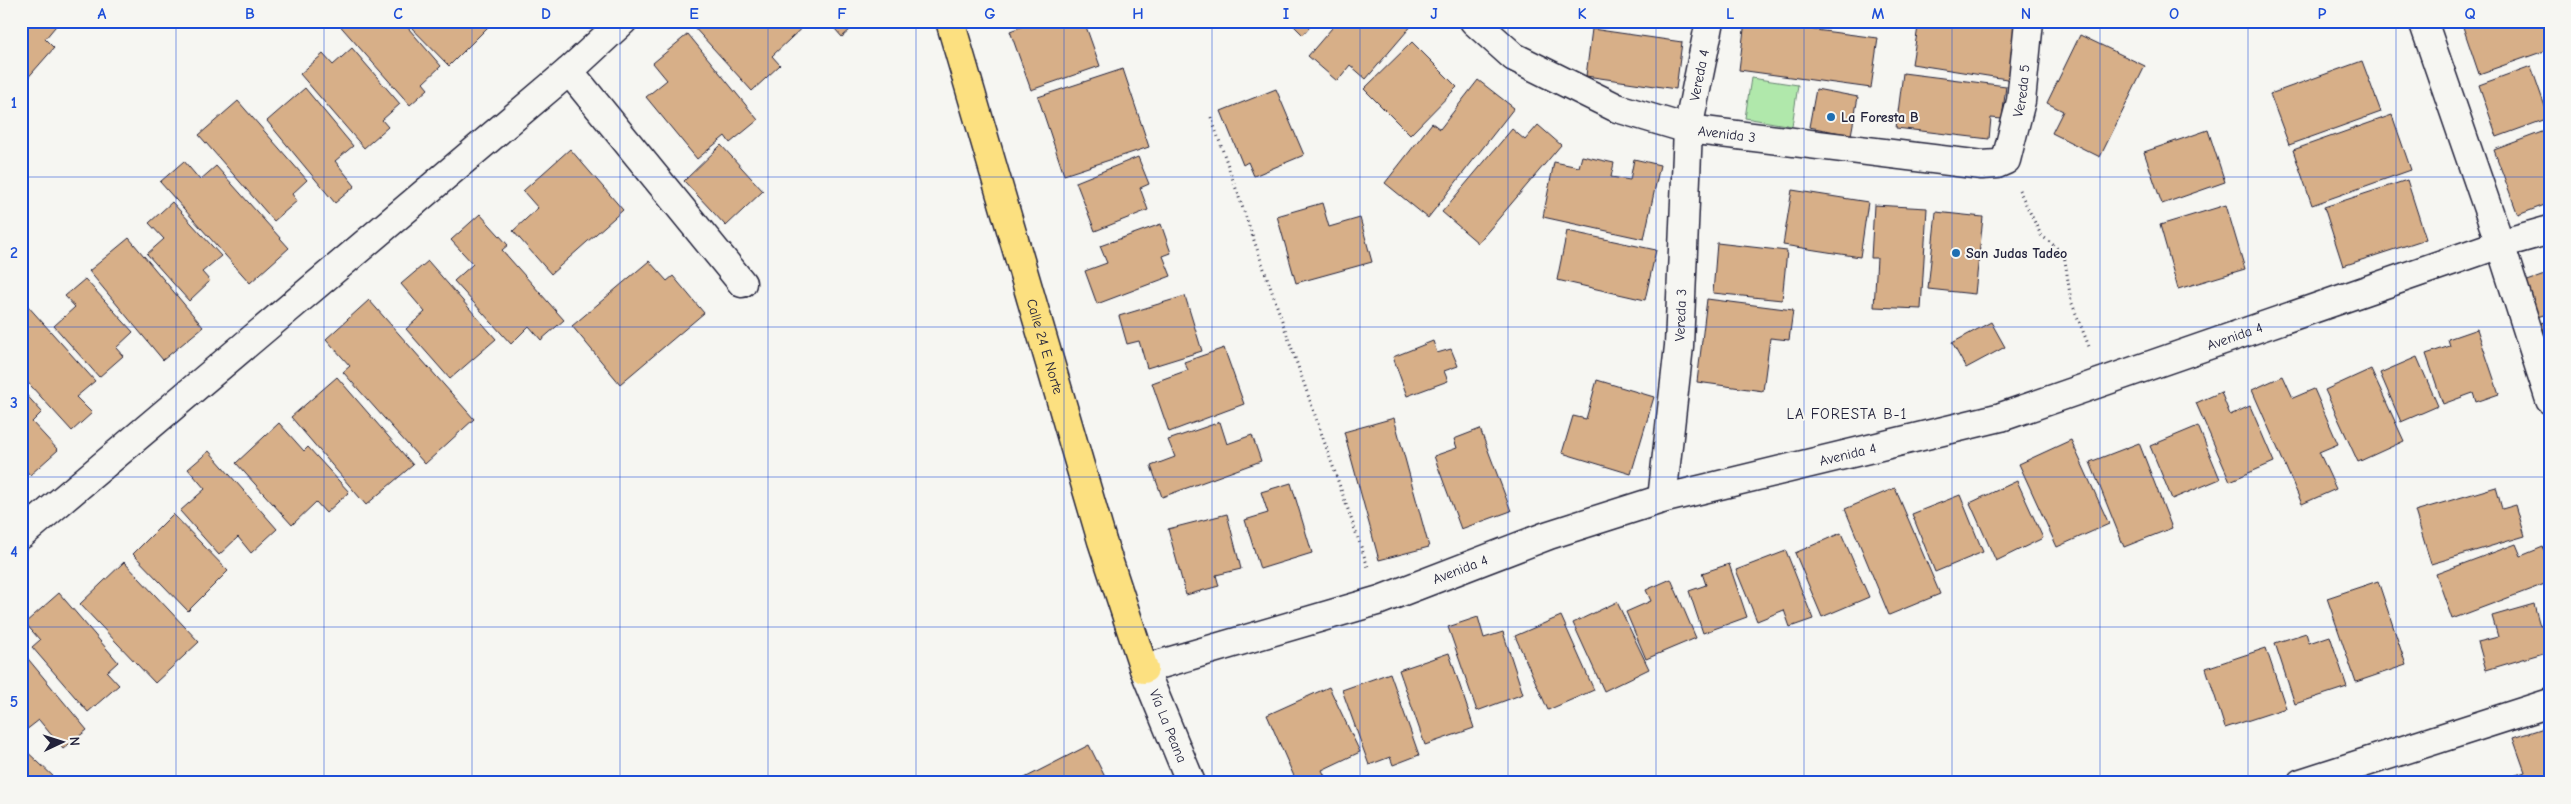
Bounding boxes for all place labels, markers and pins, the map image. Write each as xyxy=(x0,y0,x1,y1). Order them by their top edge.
place label: La Foresta B xyxy=(1841,109,1919,126)
marker: La Foresta B xyxy=(1825,111,1837,123)
place label: San Judas Tadeo xyxy=(1966,245,2067,262)
marker: San Judas Tadeo xyxy=(1950,247,1962,259)

